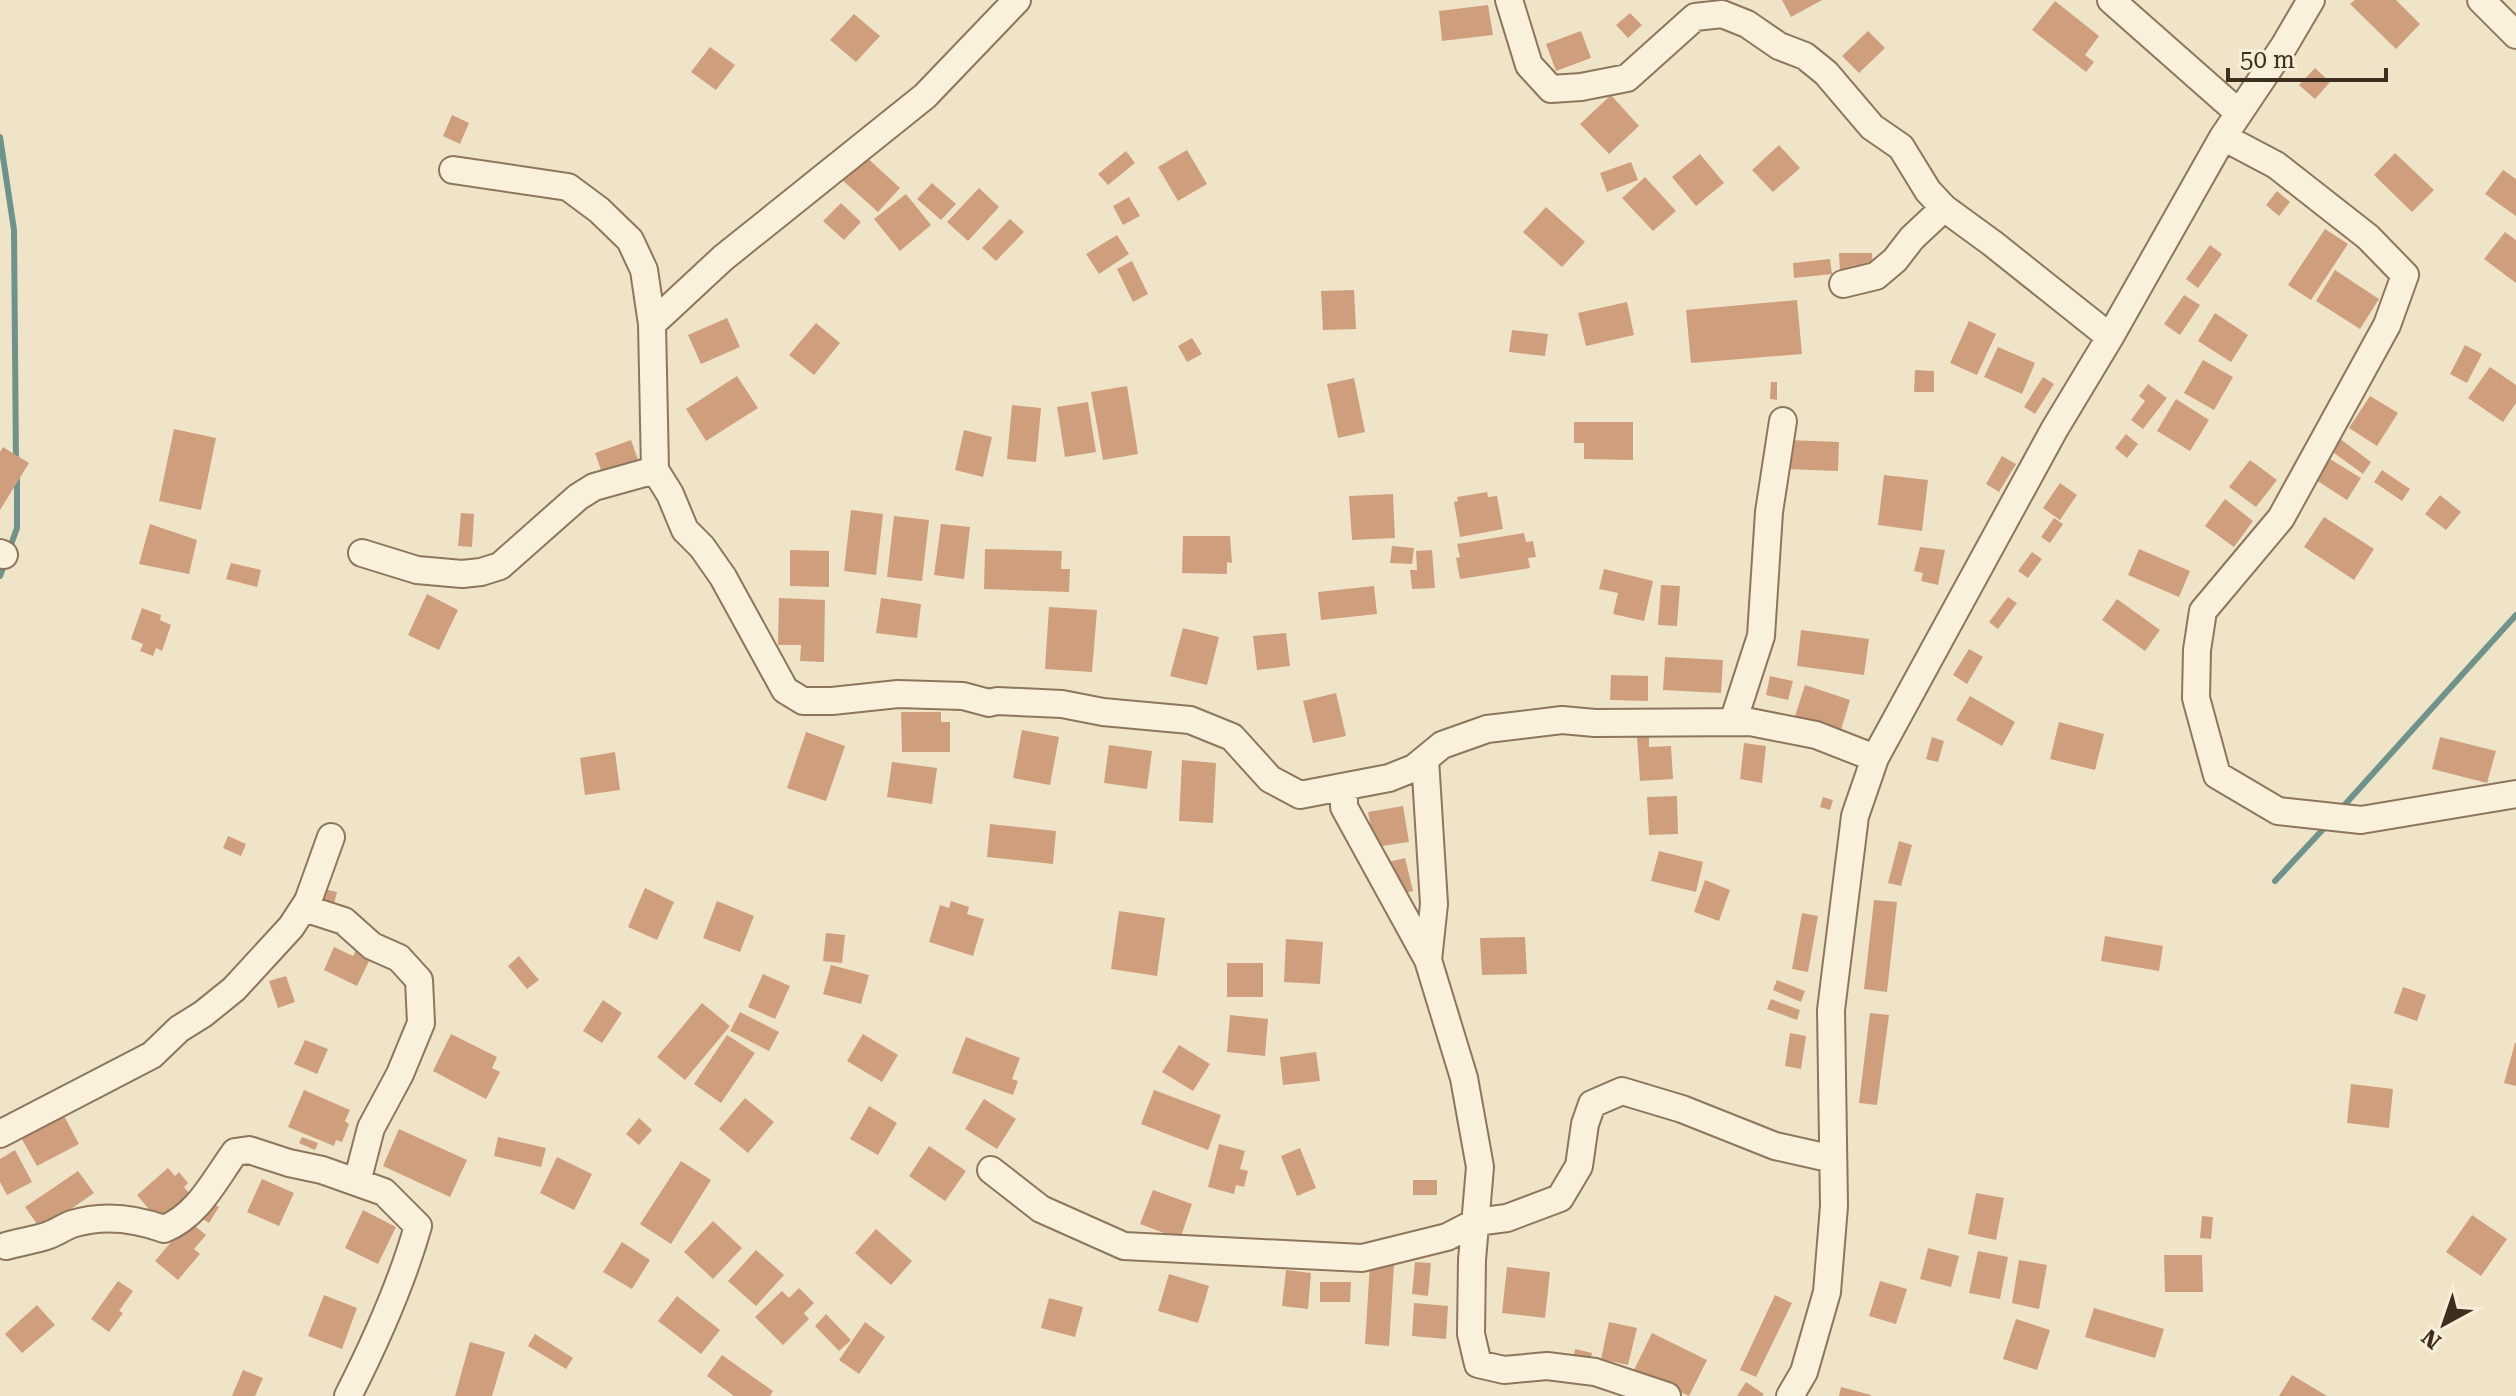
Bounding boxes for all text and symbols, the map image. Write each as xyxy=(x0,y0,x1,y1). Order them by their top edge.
scale bar xyxy=(2228,32,2386,82)
text: 50 m xyxy=(2240,46,2295,74)
north arrow xyxy=(2404,1284,2484,1364)
text: N xyxy=(2417,1324,2446,1354)

